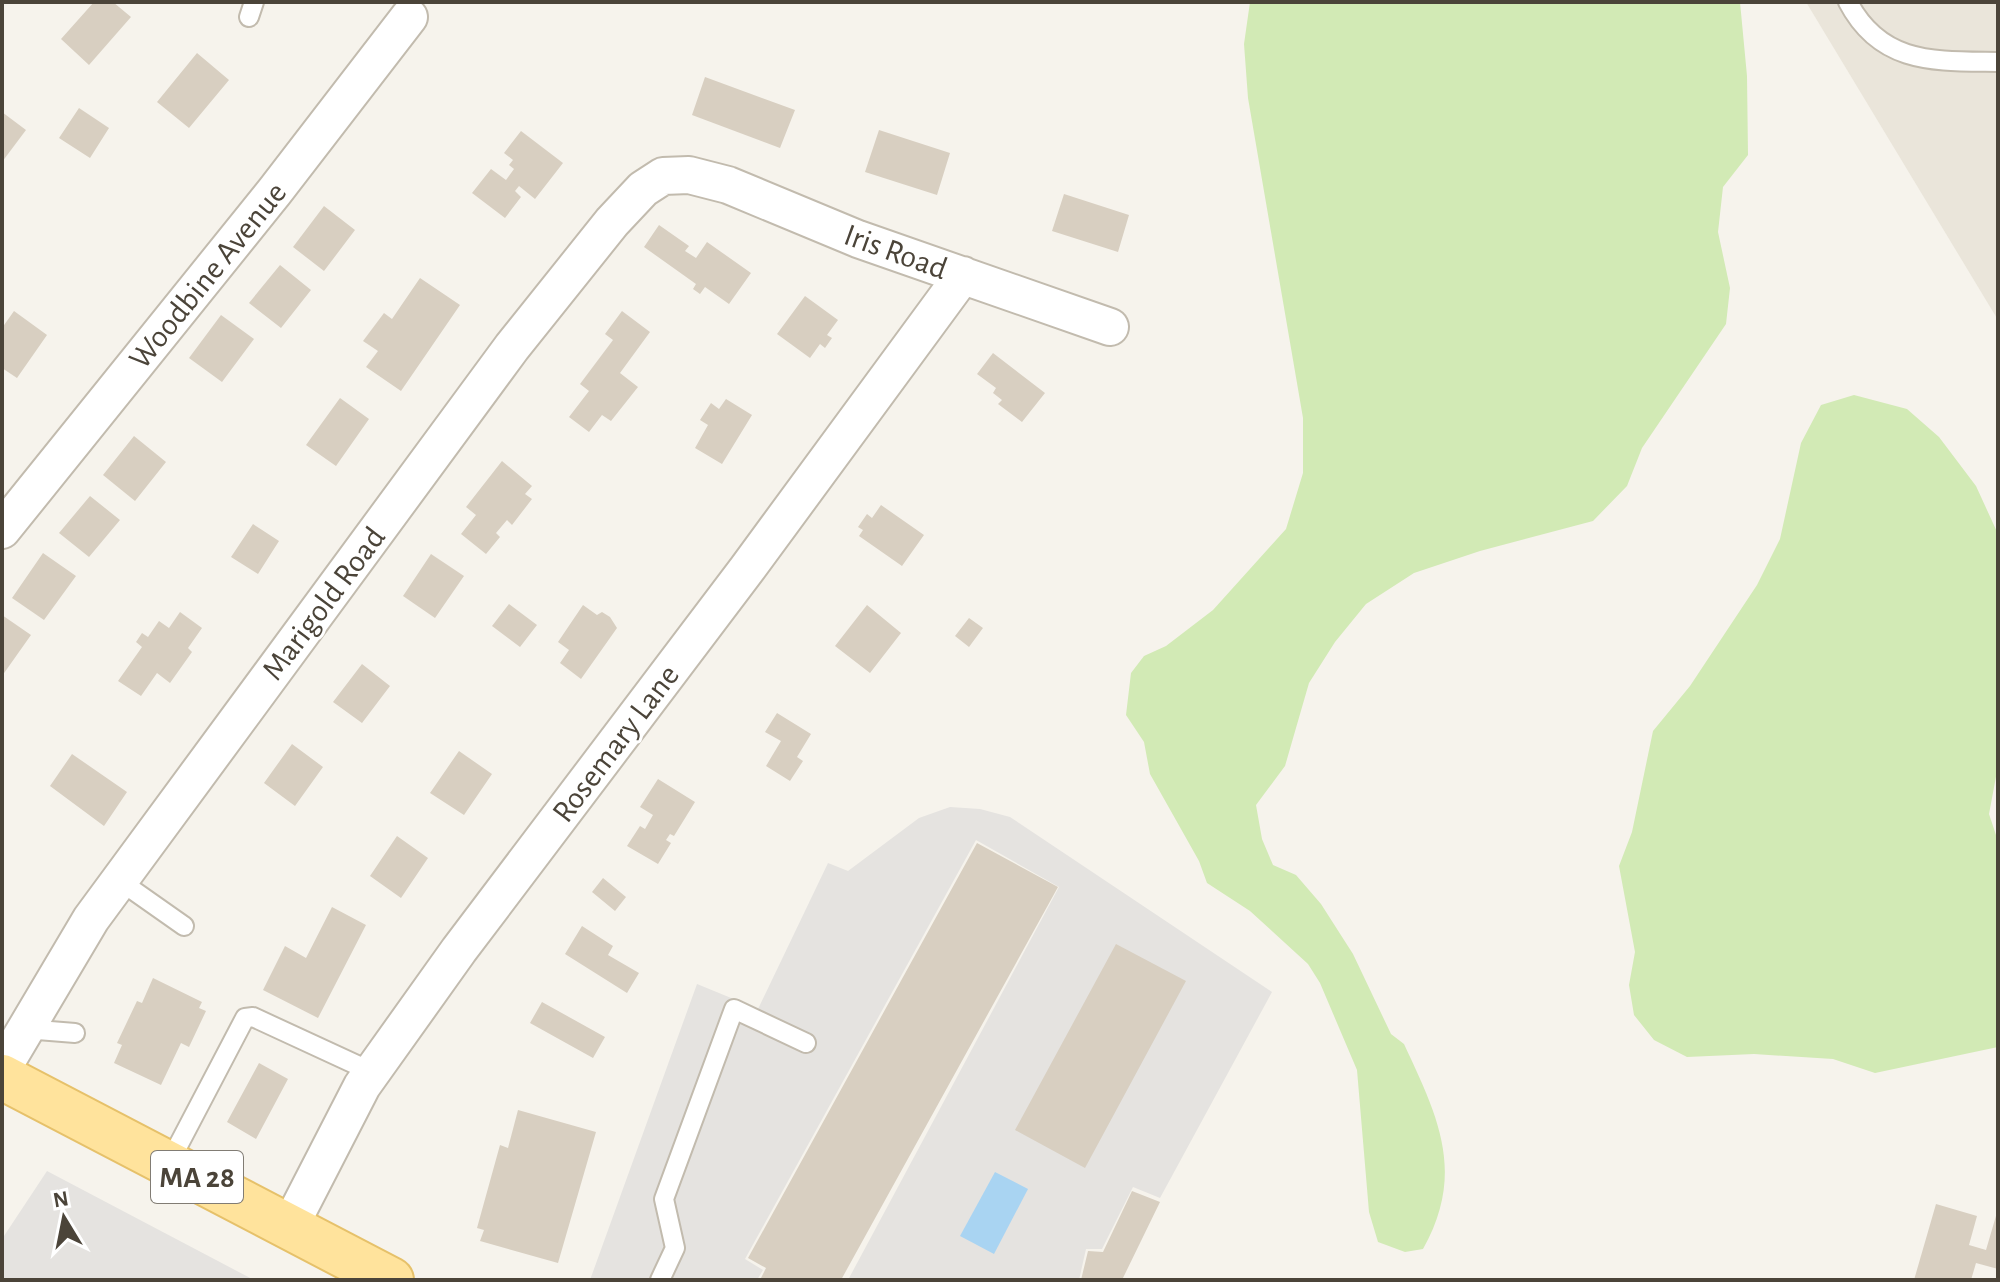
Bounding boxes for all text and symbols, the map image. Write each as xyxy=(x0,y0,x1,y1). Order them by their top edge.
street label: Woodbine Avenue xyxy=(123,177,292,375)
street label: Iris Road xyxy=(840,219,951,285)
street label: Marigold Road xyxy=(256,521,391,686)
street label: Rosemary Lane xyxy=(547,659,685,828)
road number: MA 28 xyxy=(151,1151,243,1203)
north arrow xyxy=(24,1178,104,1258)
text: N xyxy=(51,1187,70,1211)

